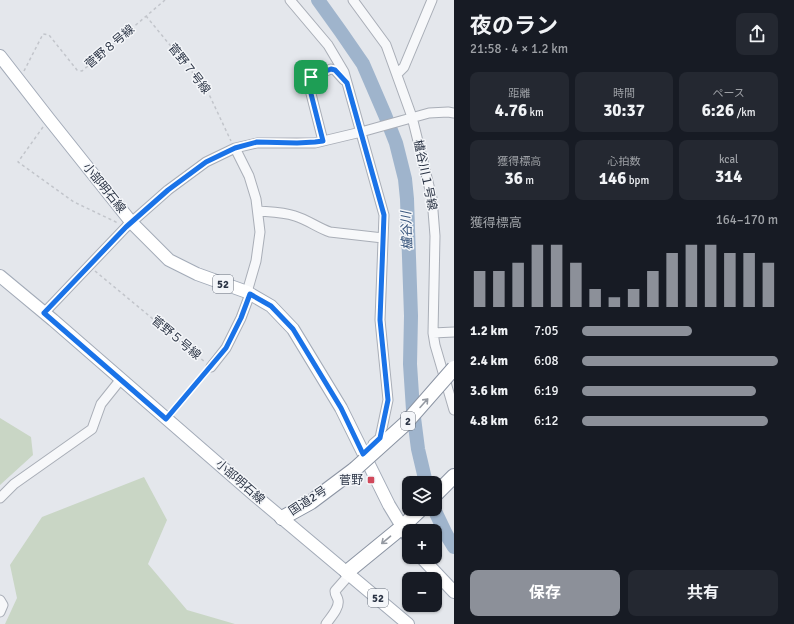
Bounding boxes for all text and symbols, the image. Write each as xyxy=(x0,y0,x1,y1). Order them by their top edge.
text: 夜のラン xyxy=(470,12,558,39)
button: share xyxy=(736,13,778,55)
street label: 菅野８号線 xyxy=(82,22,138,72)
street label: 菅野７号線 xyxy=(165,41,213,97)
text: 21:58 · 4 × 1.2 km xyxy=(470,41,568,57)
pin xyxy=(294,60,328,94)
icon: arrive xyxy=(300,66,322,88)
text: 距離 xyxy=(508,87,530,100)
text: 時間 xyxy=(613,87,635,100)
text: ペース xyxy=(712,87,745,100)
text: 4.76 xyxy=(495,100,527,121)
text: 30:37 xyxy=(603,100,645,121)
text: 6:26 xyxy=(702,100,734,121)
text: km xyxy=(527,106,544,119)
text: /km xyxy=(734,106,756,119)
street label: 櫨谷川１号線 xyxy=(410,138,440,212)
text: kcal xyxy=(719,153,738,166)
text: 獲得標高 xyxy=(497,155,541,168)
text: 心拍数 xyxy=(607,155,640,168)
street label: 小部明石線 xyxy=(79,160,129,216)
text: 314 xyxy=(715,166,742,187)
text: 36 xyxy=(505,168,523,189)
text: 146 xyxy=(599,168,626,189)
text: m xyxy=(523,174,534,187)
text: bpm xyxy=(626,174,649,187)
water label: 櫨谷川 xyxy=(398,209,416,251)
text: 164–170 m xyxy=(716,212,778,228)
text: 獲得標高 xyxy=(470,215,522,231)
road number: 52 xyxy=(213,275,233,293)
street label: 菅野５号線 xyxy=(148,313,204,363)
text: 1.2 km xyxy=(470,323,508,339)
text: 7:05 xyxy=(534,323,559,339)
text: 2.4 km xyxy=(470,353,508,369)
text: 6:08 xyxy=(534,353,559,369)
text: 3.6 km xyxy=(470,383,508,399)
text: 6:19 xyxy=(534,383,559,399)
one-way arrow xyxy=(419,398,428,409)
road number: 2 xyxy=(401,412,415,430)
text: 4.8 km xyxy=(470,413,508,429)
text: 6:12 xyxy=(534,413,559,429)
street label: 小部明石線 xyxy=(212,457,268,507)
place label: 菅野 xyxy=(339,473,363,488)
marker: 菅野 xyxy=(366,475,376,485)
map controls xyxy=(402,476,442,612)
button: layers xyxy=(402,476,442,516)
street label: 国道2号 xyxy=(286,483,330,519)
button: + xyxy=(402,524,442,564)
one-way arrow xyxy=(380,536,391,545)
button: 保存 xyxy=(470,570,620,616)
button: 共有 xyxy=(628,570,778,616)
button: − xyxy=(402,572,442,612)
road number: 52 xyxy=(368,589,388,607)

